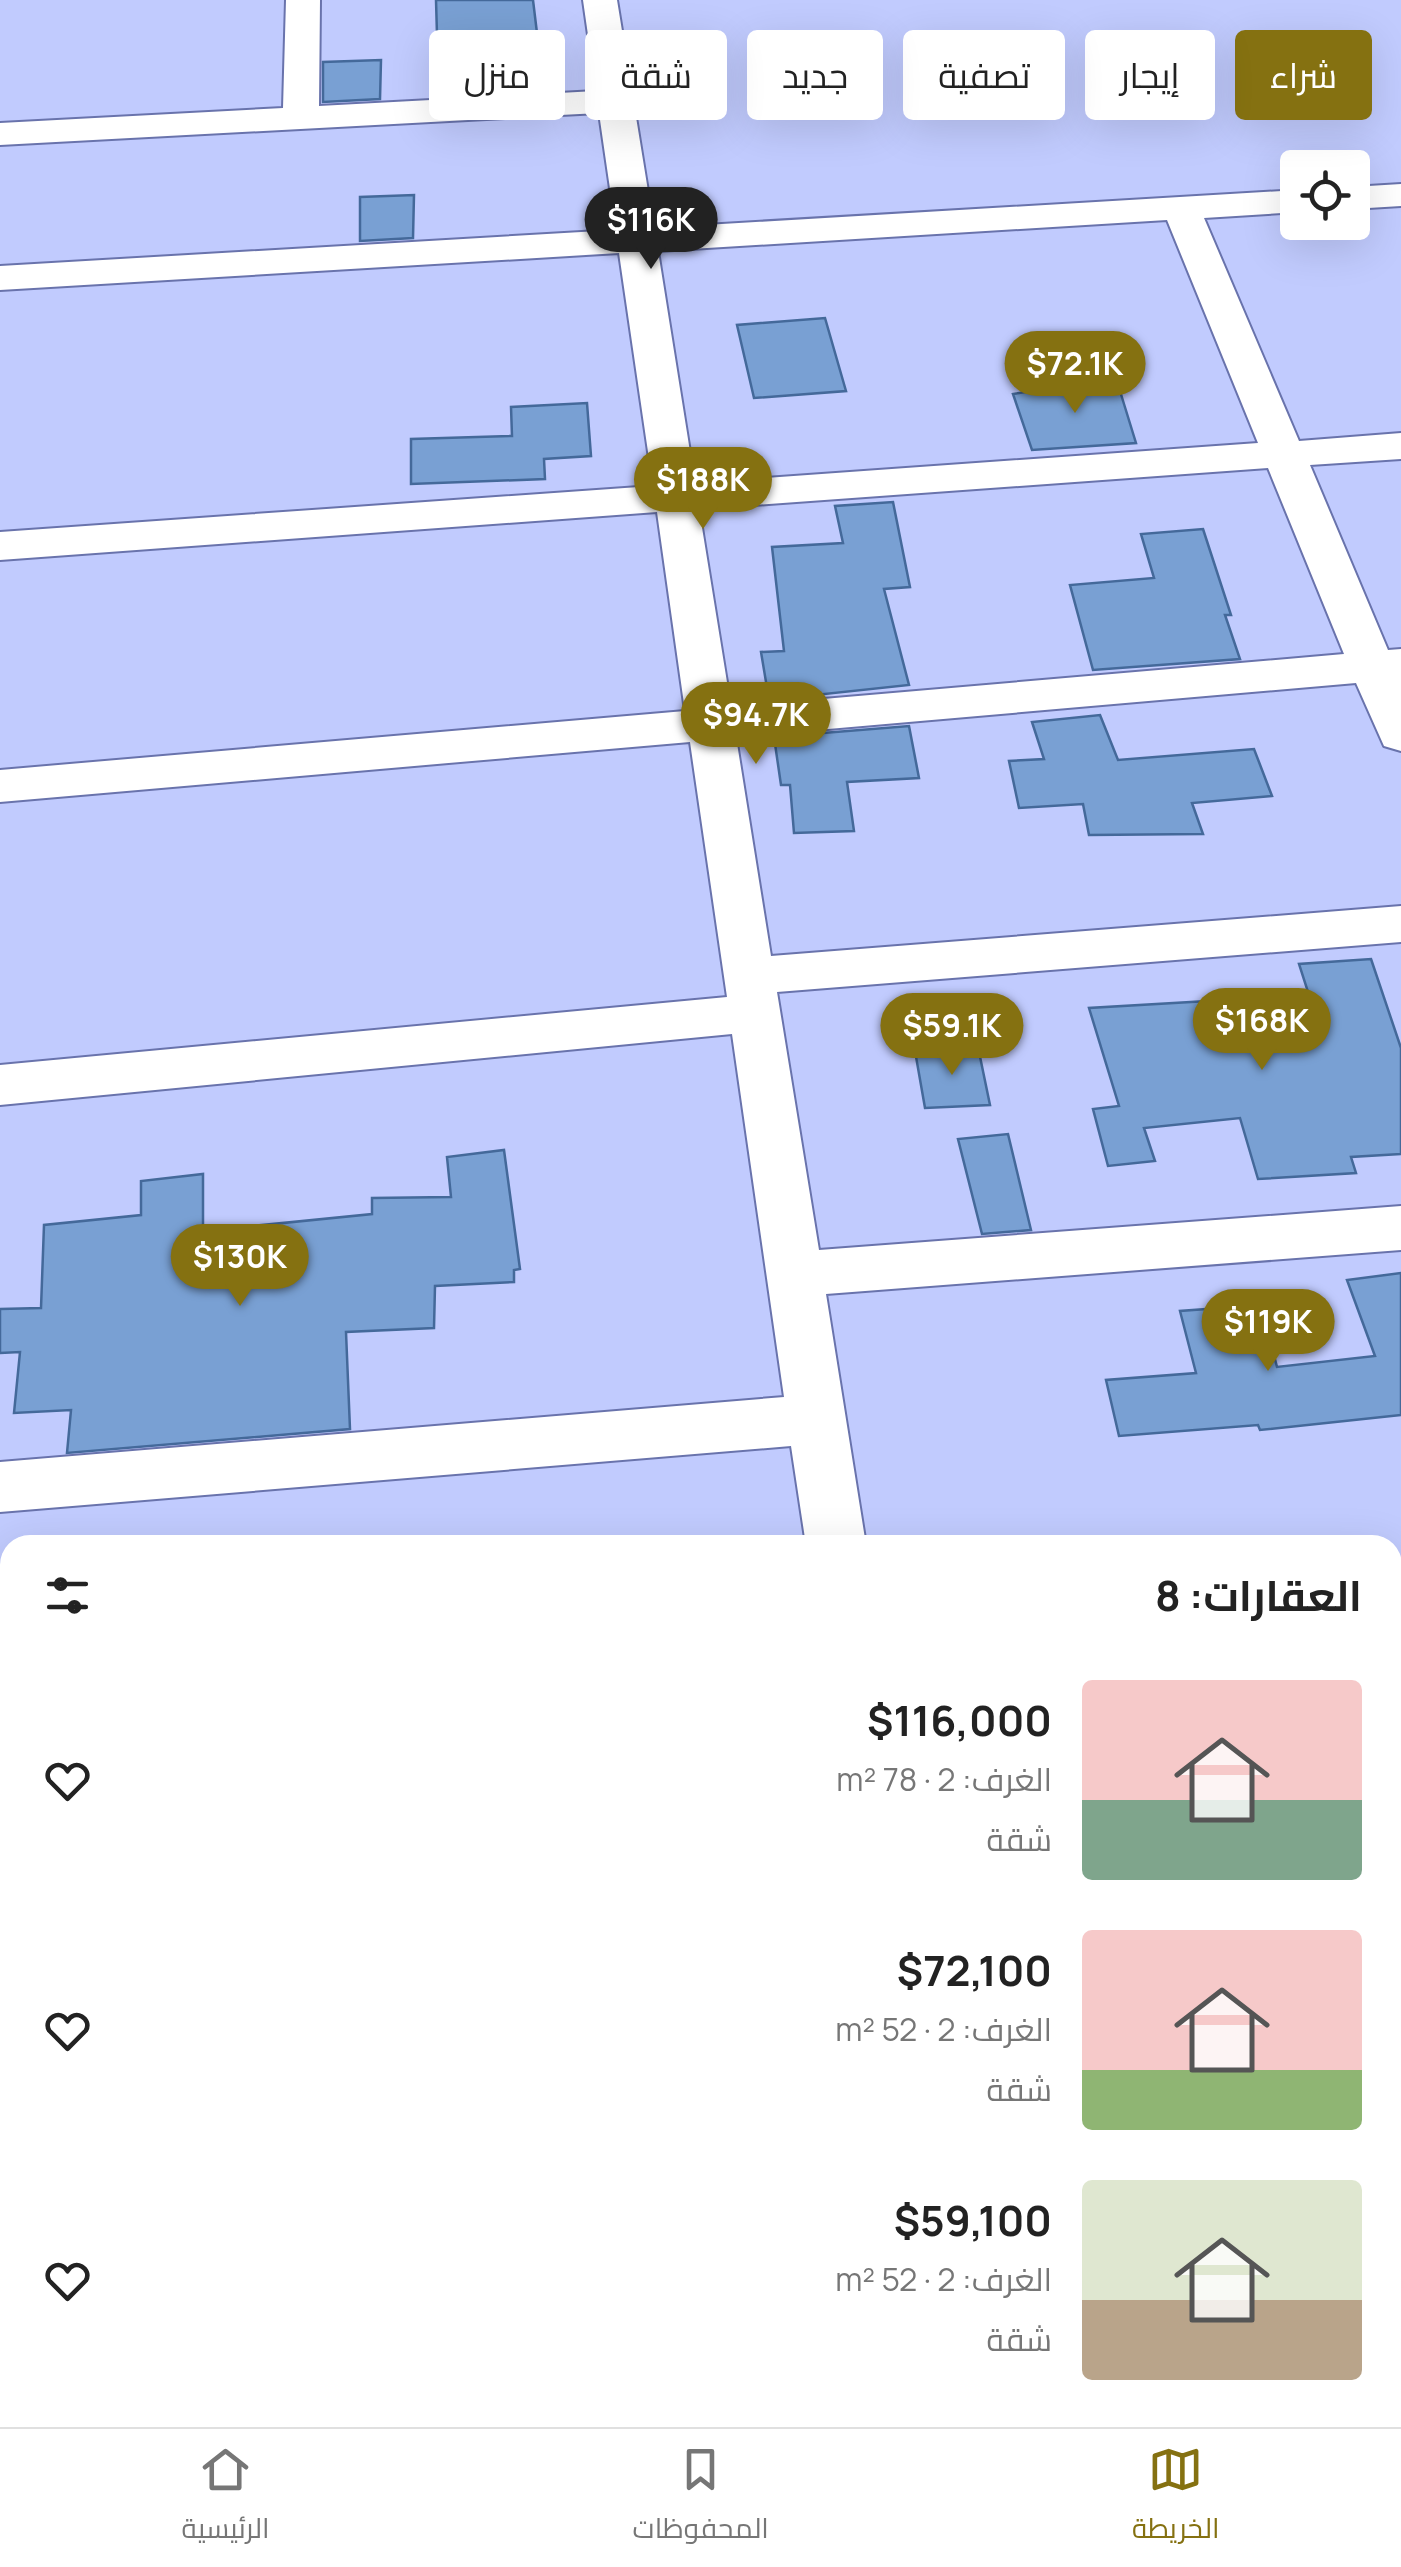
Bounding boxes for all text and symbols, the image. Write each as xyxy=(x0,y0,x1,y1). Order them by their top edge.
chip: منزل xyxy=(429,30,565,120)
chip: شقة xyxy=(585,30,727,120)
chip: جديد xyxy=(747,30,883,120)
chip: تصفية xyxy=(903,30,1065,120)
chip: إيجار xyxy=(1085,30,1215,120)
chip: شراء xyxy=(1235,30,1372,120)
map controls xyxy=(1280,150,1370,240)
button: locate xyxy=(1280,150,1370,240)
pin: $116K xyxy=(581,187,721,272)
text: $116K xyxy=(607,197,695,241)
pin: $72.1K xyxy=(994,331,1156,416)
text: $72.1K xyxy=(1027,341,1123,385)
pin: $188K xyxy=(633,447,773,532)
text: $188K xyxy=(656,457,750,501)
pin: $94.7K xyxy=(675,682,837,767)
text: $94.7K xyxy=(703,692,809,736)
pin: $168K xyxy=(1192,988,1332,1073)
pin: $59.1K xyxy=(871,993,1033,1078)
text: $168K xyxy=(1215,998,1309,1042)
text: $59.1K xyxy=(902,1003,1002,1047)
pin: $130K xyxy=(170,1224,310,1309)
text: $130K xyxy=(193,1234,287,1278)
pin: $119K xyxy=(1198,1289,1338,1374)
text: $119K xyxy=(1224,1299,1312,1343)
text: العقارات: 8 xyxy=(1155,1566,1362,1624)
icon: filters xyxy=(40,1568,95,1623)
text: $116,000 xyxy=(867,1691,1052,1749)
icon: home xyxy=(1162,1720,1282,1840)
icon: heart xyxy=(40,1753,95,1808)
text: الغرف: 2 · 78 m² xyxy=(836,1757,1052,1801)
text: شقة xyxy=(987,1817,1052,1861)
text: $72,100 xyxy=(897,1941,1052,1999)
icon: home xyxy=(1162,1970,1282,2090)
icon: heart xyxy=(40,2003,95,2058)
text: الغرف: 2 · 52 m² xyxy=(835,2007,1052,2051)
text: شقة xyxy=(987,2067,1052,2111)
text: $59,100 xyxy=(894,2191,1052,2249)
icon: home xyxy=(1162,2220,1282,2340)
icon: heart xyxy=(40,2253,95,2308)
text: الغرف: 2 · 52 m² xyxy=(835,2257,1052,2301)
text: شقة xyxy=(987,2317,1052,2361)
tab: الرئيسية xyxy=(182,2442,269,2554)
tab: المحفوظات xyxy=(633,2442,769,2554)
tab: الخريطة xyxy=(1132,2442,1219,2554)

